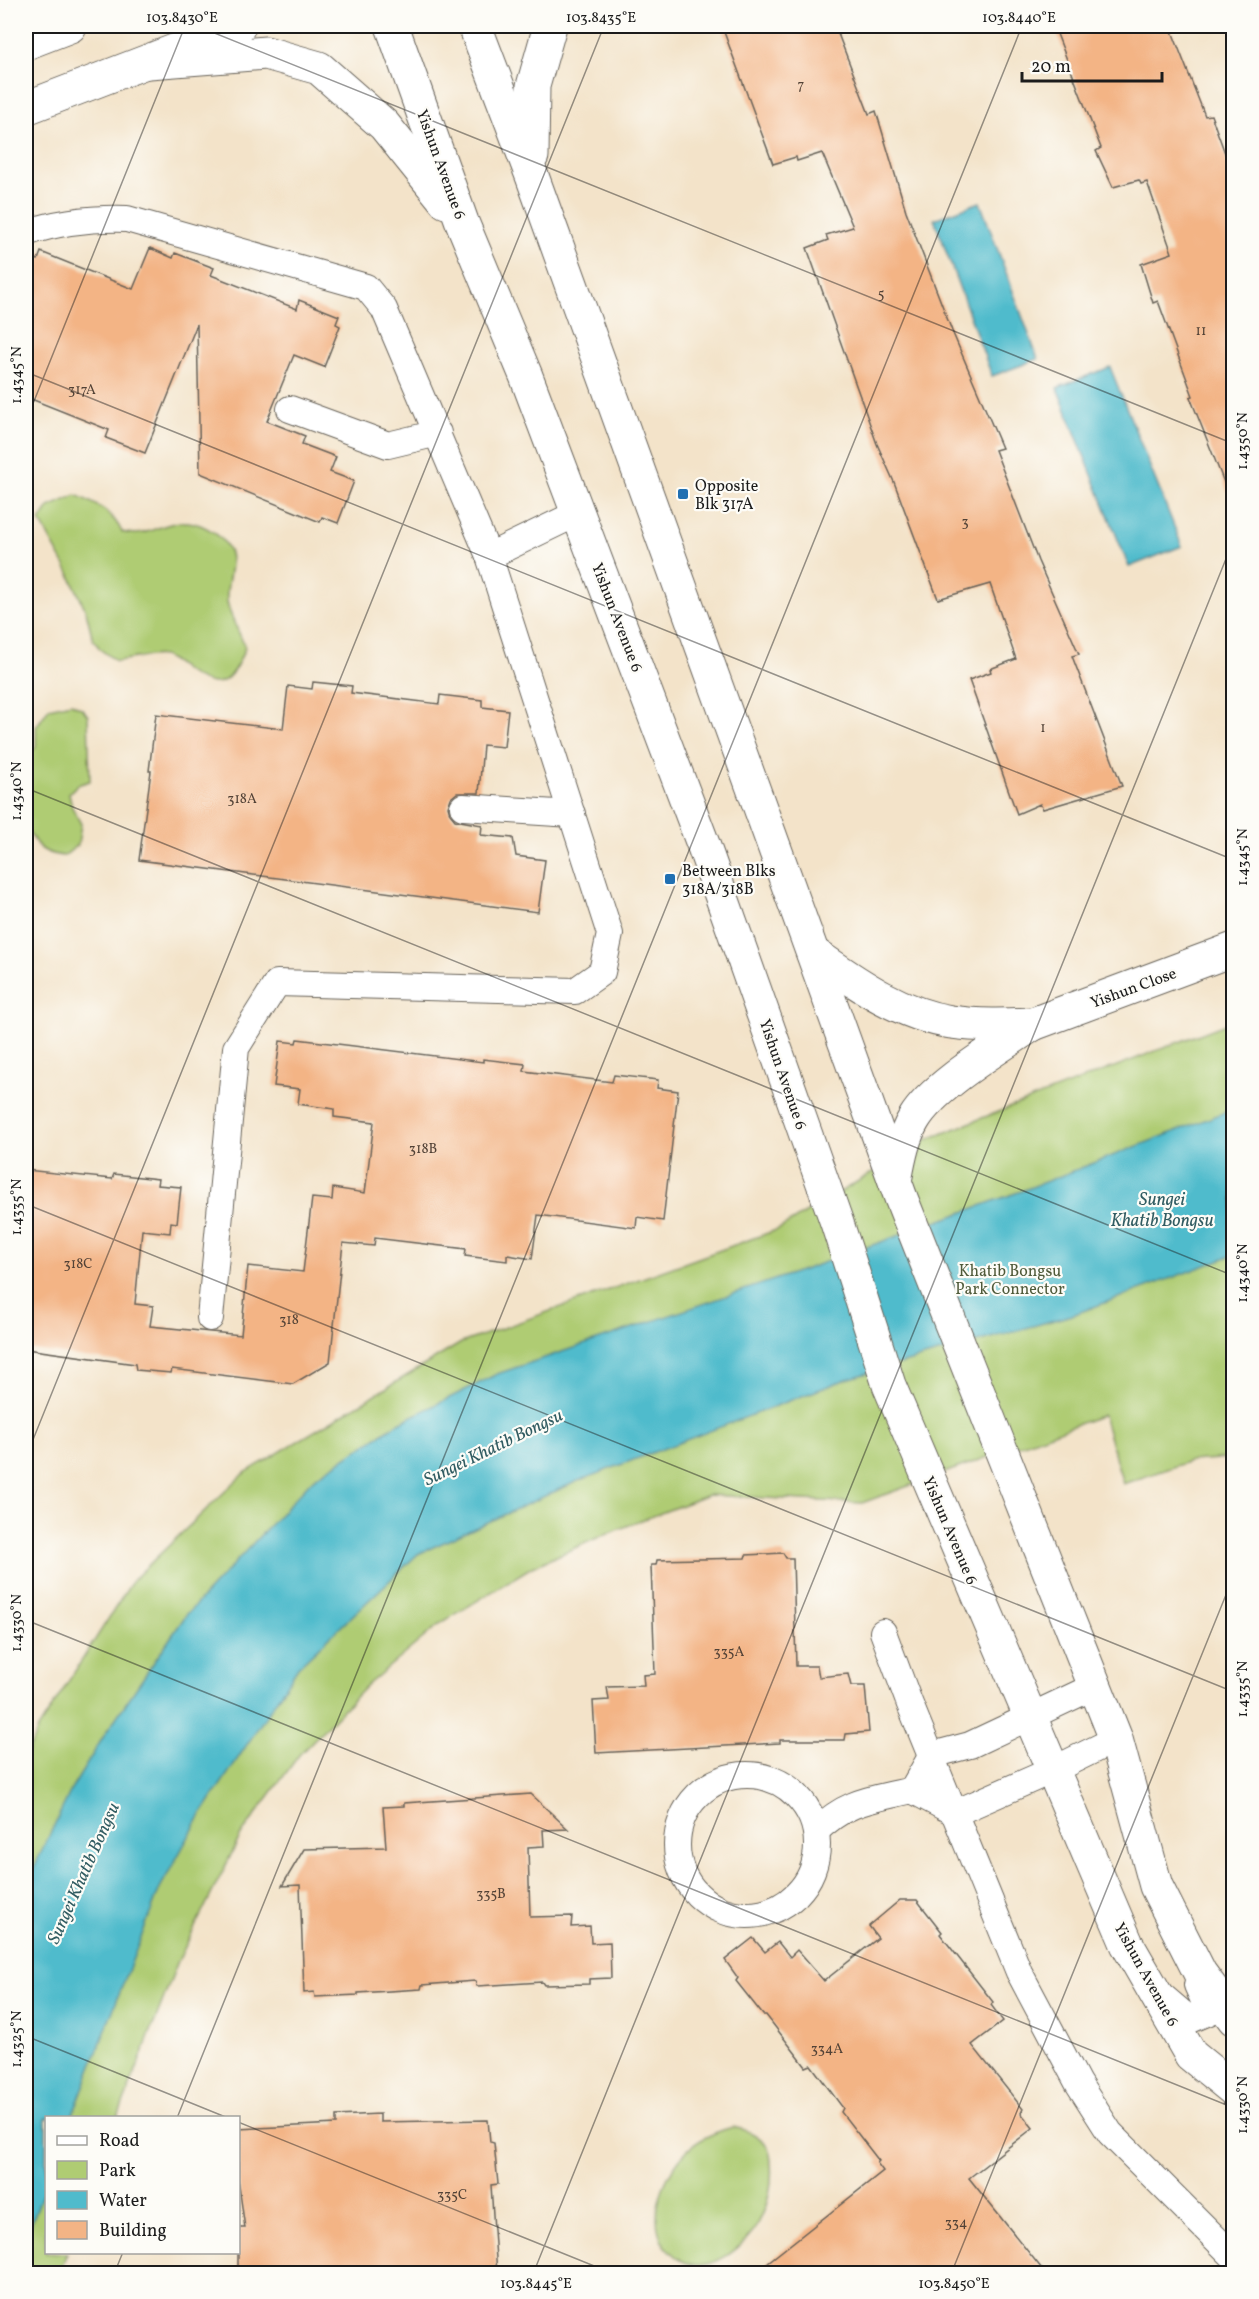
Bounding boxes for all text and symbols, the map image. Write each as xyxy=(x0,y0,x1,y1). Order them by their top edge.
text: 103.8430°E xyxy=(146,8,218,29)
text: 103.8435°E xyxy=(566,8,636,29)
text: 103.8440°E xyxy=(982,8,1056,29)
scale bar xyxy=(1022,45,1162,83)
text: 20 m xyxy=(1031,55,1071,80)
house number: 7 xyxy=(798,76,805,95)
street label: Yishun Avenue 6 xyxy=(410,107,470,223)
house number: 5 xyxy=(878,285,884,304)
house number: 11 xyxy=(1196,322,1206,341)
text: 1.4345°N xyxy=(7,346,28,404)
house number: 317A xyxy=(68,381,96,400)
text: 1.4350°N xyxy=(1233,412,1254,470)
place label: Opposite Blk 317A xyxy=(695,476,758,516)
marker: Opposite Blk 317A xyxy=(676,487,690,501)
house number: 3 xyxy=(961,513,969,532)
street label: Yishun Avenue 6 xyxy=(585,560,647,676)
house number: 1 xyxy=(1040,719,1046,738)
text: 1.4340°N xyxy=(7,761,28,821)
house number: 318A xyxy=(227,790,257,809)
text: 1.4345°N xyxy=(1233,828,1254,886)
place label: Between Blks 318A/318B xyxy=(682,861,776,901)
marker: Between Blks 318A/318B xyxy=(663,872,677,886)
street label: Yishun Close xyxy=(1088,963,1180,1015)
street label: Yishun Avenue 6 xyxy=(753,1016,811,1133)
house number: 318B xyxy=(409,1140,437,1159)
text: 1.4335°N xyxy=(7,1179,28,1235)
water label: Sungei Khatib Bongsu xyxy=(1110,1188,1214,1234)
text: 1.4340°N xyxy=(1233,1243,1254,1303)
house number: 318C xyxy=(64,1255,92,1274)
park label: Khatib Bongsu Park Connector xyxy=(955,1261,1065,1301)
house number: 318 xyxy=(279,1311,299,1330)
water label: Sungei Khatib Bongsu xyxy=(420,1404,568,1493)
street label: Yishun Avenue 6 xyxy=(916,1473,982,1588)
text: 1.4330°N xyxy=(7,1594,28,1652)
house number: 335A xyxy=(714,1643,745,1662)
text: 1.4335°N xyxy=(1233,1661,1254,1717)
water label: Sungei Khatib Bongsu xyxy=(42,1799,127,1948)
house number: 335B xyxy=(476,1885,506,1904)
street label: Yishun Avenue 6 xyxy=(1108,1919,1183,2031)
text: 1.4325°N xyxy=(7,2010,28,2068)
house number: 334A xyxy=(811,2040,843,2059)
text: 1.4330°N xyxy=(1233,2076,1254,2134)
legend xyxy=(45,2116,240,2254)
text: Road xyxy=(99,2129,140,2154)
text: Park xyxy=(99,2159,136,2184)
house number: 335C xyxy=(437,2186,467,2205)
text: Water xyxy=(99,2189,147,2214)
house number: 334 xyxy=(945,2214,967,2233)
text: Building xyxy=(99,2219,167,2244)
text: 103.8445°E xyxy=(500,2274,572,2295)
text: 103.8450°E xyxy=(918,2274,990,2295)

